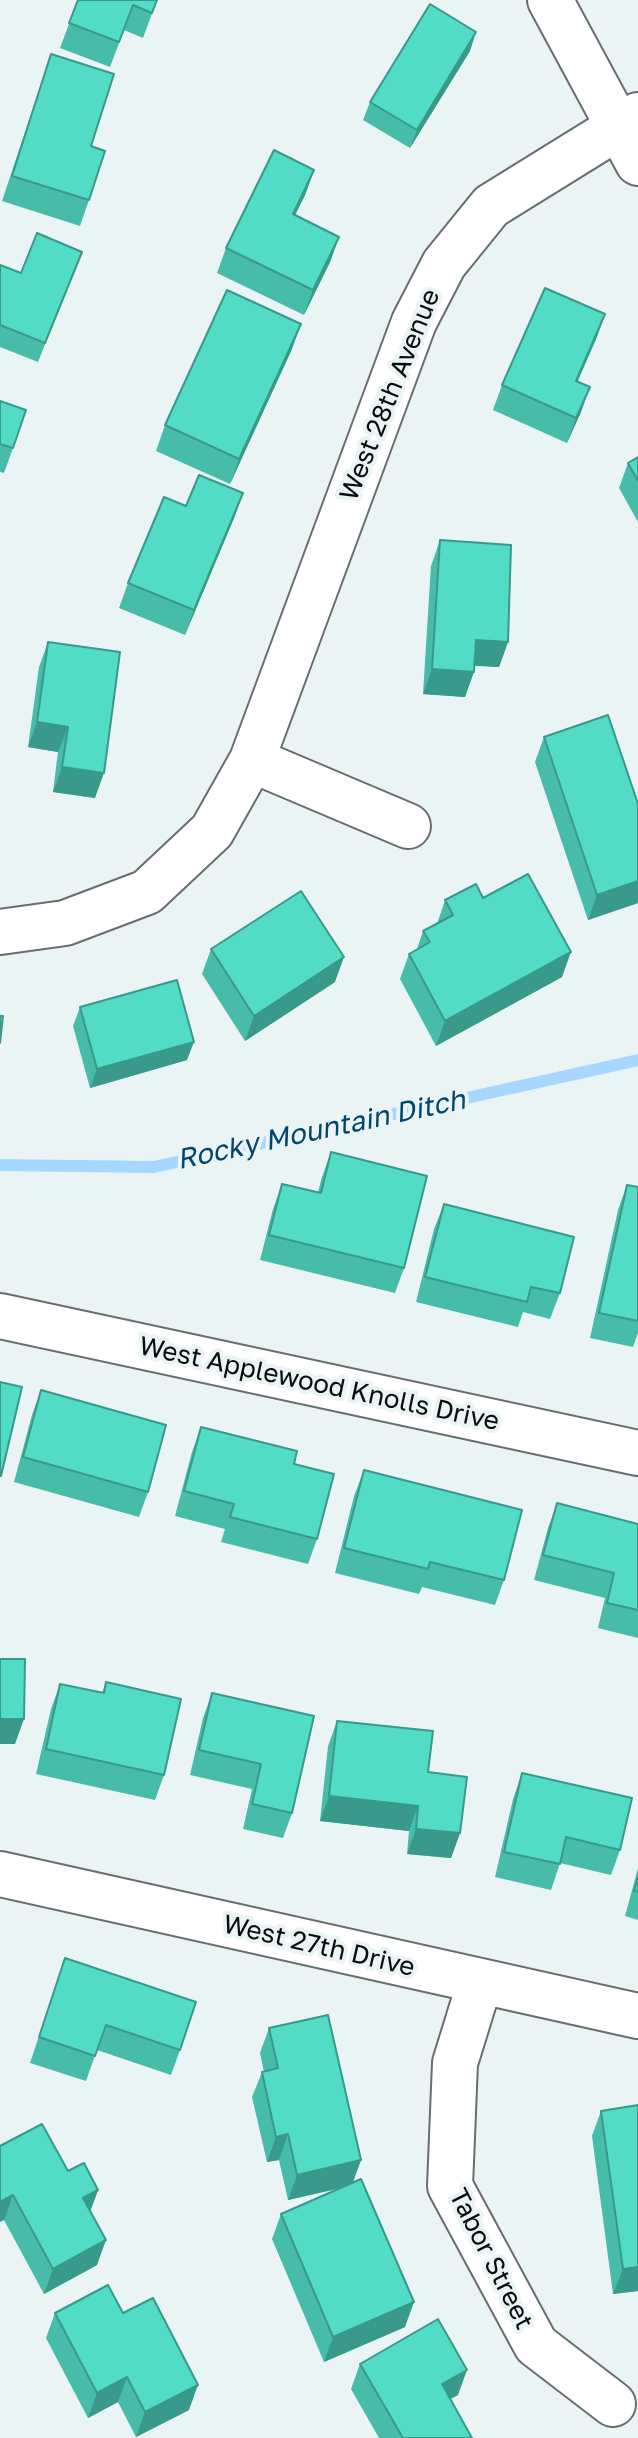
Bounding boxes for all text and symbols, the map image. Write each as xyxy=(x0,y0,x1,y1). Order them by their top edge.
street label: West 28th Avenue xyxy=(333,285,447,505)
water label: Rocky Mountain Ditch xyxy=(174,1083,468,1177)
street label: West Applewood Knolls Drive xyxy=(136,1331,502,1437)
street label: West 27th Drive xyxy=(220,1909,418,1983)
street label: Tabor Street xyxy=(442,2183,540,2335)

